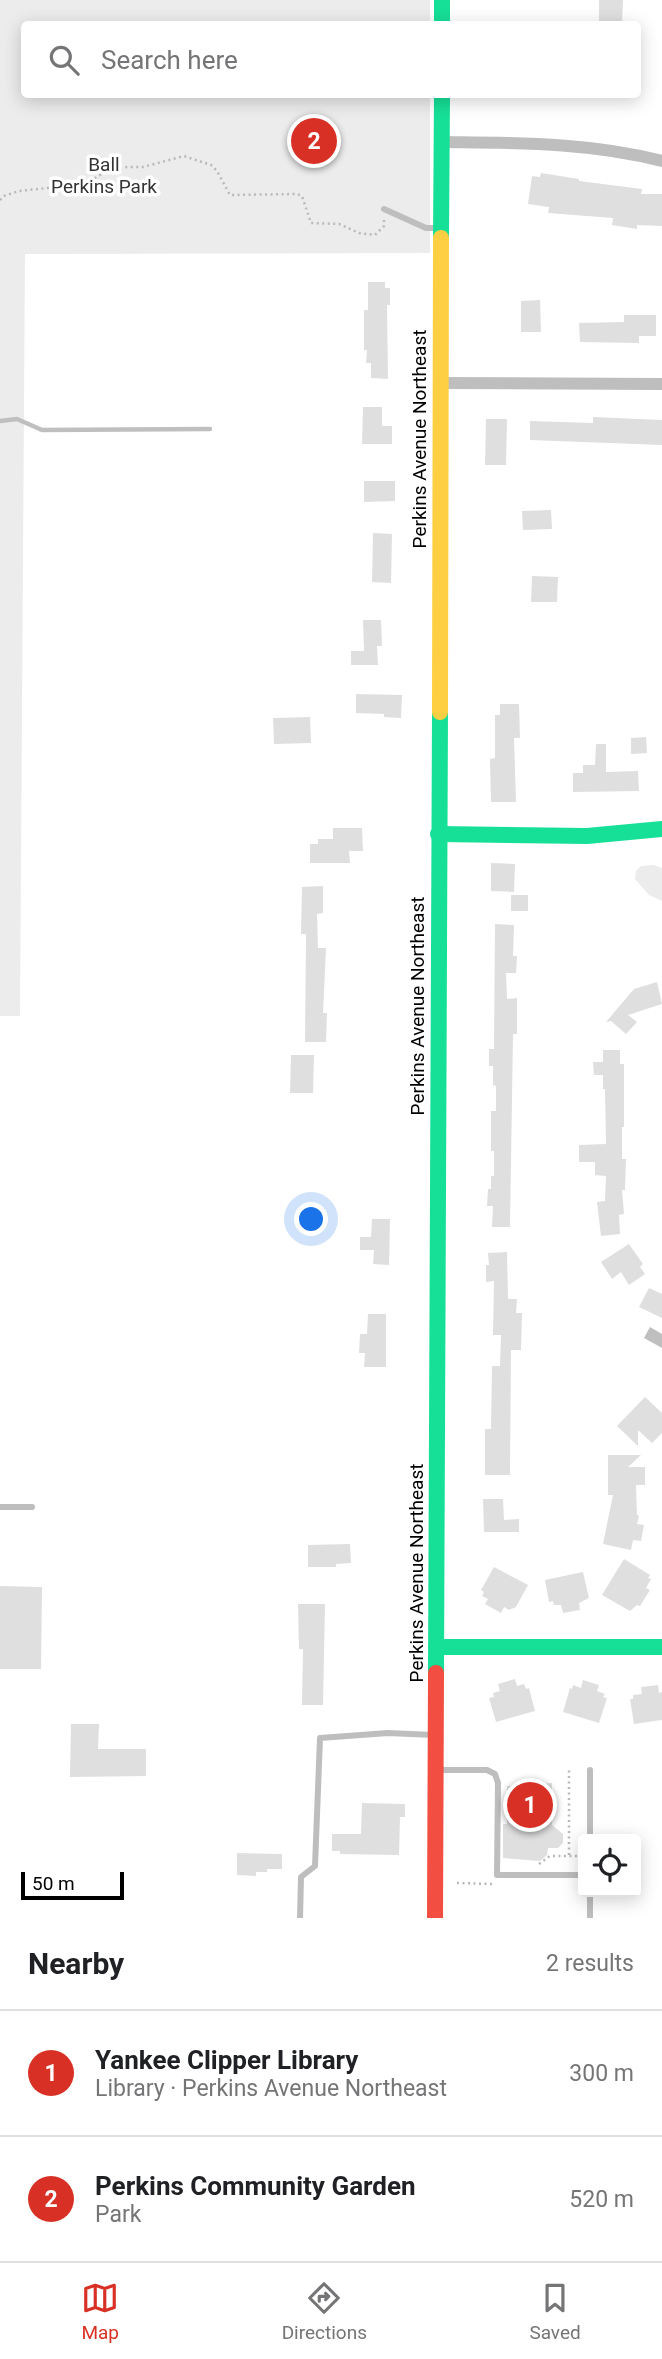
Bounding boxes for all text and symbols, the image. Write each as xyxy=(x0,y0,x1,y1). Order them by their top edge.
search box xyxy=(21,21,641,98)
icon: search xyxy=(45,41,83,79)
text: Search here xyxy=(101,45,238,75)
pin: 2 xyxy=(291,115,337,167)
park label: Ball Perkins Park xyxy=(51,153,157,198)
street label: Perkins Avenue Northeast xyxy=(408,330,431,548)
street label: Perkins Avenue Northeast xyxy=(406,897,429,1115)
your location xyxy=(294,1202,328,1236)
street label: Perkins Avenue Northeast xyxy=(405,1464,428,1682)
pin: 1 xyxy=(507,1779,553,1831)
map controls xyxy=(578,1834,641,1897)
button: locate xyxy=(578,1834,641,1897)
scale bar xyxy=(21,1869,124,1901)
text: 50 m xyxy=(32,1872,75,1895)
text: Nearby xyxy=(28,1946,124,1981)
text: 2 results xyxy=(546,1950,634,1977)
text: Yankee Clipper Library xyxy=(95,2045,358,2075)
text: 1 xyxy=(44,2060,58,2087)
text: 300 m xyxy=(569,2060,634,2087)
text: Library · Perkins Avenue Northeast xyxy=(95,2075,447,2102)
text: Perkins Community Garden xyxy=(95,2171,416,2201)
text: 2 xyxy=(44,2186,58,2213)
text: 520 m xyxy=(569,2186,634,2213)
text: Park xyxy=(95,2201,141,2228)
tab: Map xyxy=(81,2279,119,2344)
tab: Directions xyxy=(282,2279,367,2344)
tab: Saved xyxy=(529,2279,581,2344)

